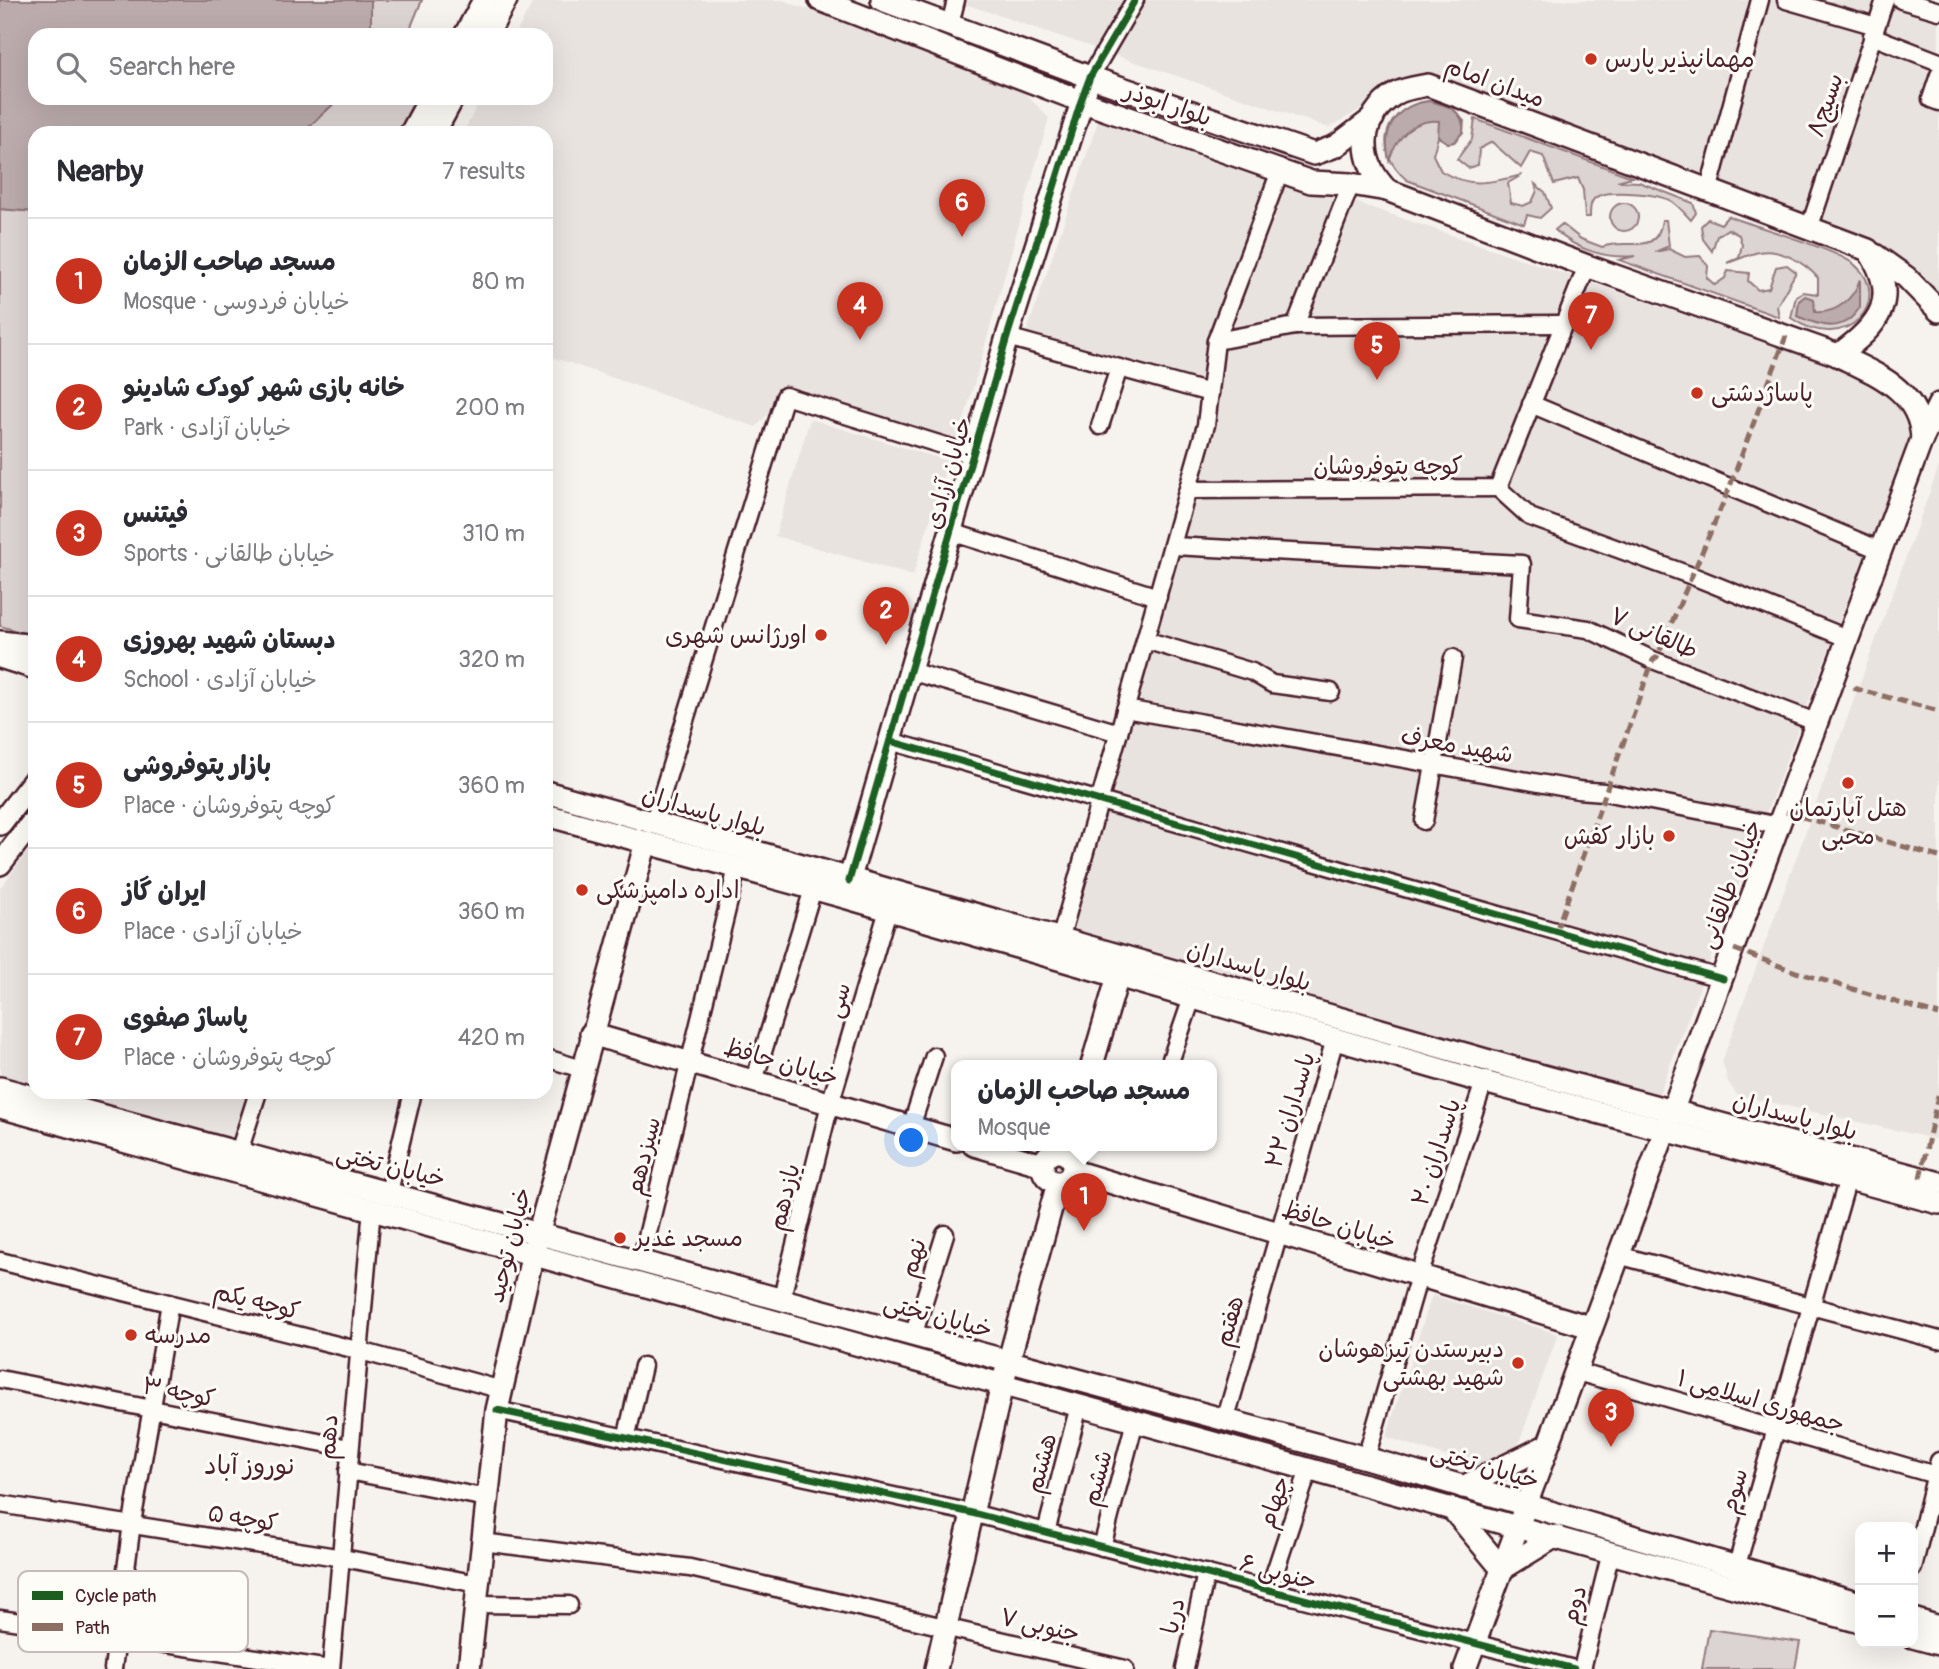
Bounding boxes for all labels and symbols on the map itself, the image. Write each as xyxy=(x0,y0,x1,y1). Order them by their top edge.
place label: مهمانپذیر پارس xyxy=(1605,45,1755,74)
street label: میدان امام xyxy=(1440,51,1549,117)
marker: مهمانپذیر پارس xyxy=(1583,51,1599,67)
street label: بسیج۸ xyxy=(1801,69,1851,141)
street label: بلوار ابوذر xyxy=(1119,75,1215,133)
pin: 6 xyxy=(939,179,985,237)
pin: 4 xyxy=(837,282,883,340)
pin: 7 xyxy=(1568,292,1614,350)
pin: 5 xyxy=(1354,322,1400,380)
place label: پاساژدشتی xyxy=(1711,379,1813,408)
marker: پاساژدشتی xyxy=(1689,385,1705,401)
street label: خیابان آزادی xyxy=(919,414,978,533)
street label: کوچه پتوفروشان xyxy=(1313,452,1463,481)
pin: 2 xyxy=(863,587,909,645)
street label: طالقانی ۷ xyxy=(1605,601,1702,666)
place label: اورژانس شهری xyxy=(665,621,807,650)
marker: اورژانس شهری xyxy=(813,627,829,643)
street label: شهید معرف xyxy=(1398,721,1515,770)
marker: هتل آپارتمان محبی xyxy=(1840,775,1856,791)
street label: بلوار پاسداران xyxy=(638,780,769,843)
place label: هتل آپارتمان محبی xyxy=(1789,794,1907,851)
street label: خیابان طالقانی xyxy=(1693,816,1768,953)
place label: بازار کفش xyxy=(1564,822,1655,851)
marker: بازار کفش xyxy=(1661,828,1677,844)
place label: اداره دامپزشکی xyxy=(596,876,739,905)
marker: اداره دامپزشکی xyxy=(574,882,590,898)
street label: بلوار پاسداران xyxy=(1183,935,1314,998)
street label: سی xyxy=(819,979,857,1021)
street label: خیابان حافظ xyxy=(720,1032,841,1093)
street label: پاسداران ۲۲ xyxy=(1259,1049,1322,1172)
street label: بلوار پاسداران xyxy=(1729,1086,1860,1147)
street label: پاسداران ۲۰ xyxy=(1405,1095,1467,1210)
street label: سیزدهم xyxy=(620,1114,670,1199)
your location xyxy=(894,1123,928,1157)
street label: خیابان تختی xyxy=(333,1139,448,1194)
street label: یازدهم xyxy=(762,1161,810,1234)
pin: 1 xyxy=(1061,1173,1107,1231)
street label: خیابان توحید xyxy=(481,1185,538,1306)
street label: خیابان حافظ xyxy=(1279,1194,1399,1256)
place label: مسجد غدیر xyxy=(632,1224,743,1253)
marker: مسجد غدیر xyxy=(612,1230,628,1246)
street label: نهم xyxy=(894,1235,936,1282)
street label: کوچه یکم xyxy=(210,1277,303,1329)
street label: خیابان تختی xyxy=(880,1288,995,1345)
street label: هفتم xyxy=(1208,1292,1253,1351)
place label: مدرسه xyxy=(145,1321,211,1350)
marker: مدرسه xyxy=(123,1327,139,1343)
place label: دبیرستدن تیزهوشان شهید بهشتی xyxy=(1318,1335,1504,1392)
marker: دبیرستدن تیزهوشان شهید بهشتی xyxy=(1510,1355,1526,1371)
street label: جمهوری اسلامی ۱ xyxy=(1674,1364,1848,1440)
street label: کوچه ۳ xyxy=(140,1371,218,1414)
pin: 3 xyxy=(1588,1389,1634,1447)
street label: دهم xyxy=(312,1413,348,1461)
street label: هشتم xyxy=(1020,1430,1066,1497)
street label: خیابان تختی xyxy=(1427,1437,1542,1496)
street label: ششم xyxy=(1076,1447,1122,1510)
district label: نوروز آباد xyxy=(204,1450,296,1482)
street label: سوم xyxy=(1715,1465,1757,1518)
street label: چهام xyxy=(1252,1472,1301,1533)
street label: کوچه ۵ xyxy=(206,1499,280,1538)
street label: ۶ جنوبی xyxy=(1236,1548,1319,1598)
legend xyxy=(18,1571,248,1652)
street label: دوم xyxy=(1556,1583,1597,1629)
text: Cycle path xyxy=(75,1584,156,1608)
street label: دریا xyxy=(1156,1596,1191,1637)
street label: ۷ جنوبی xyxy=(997,1602,1083,1650)
text: Path xyxy=(75,1616,110,1640)

